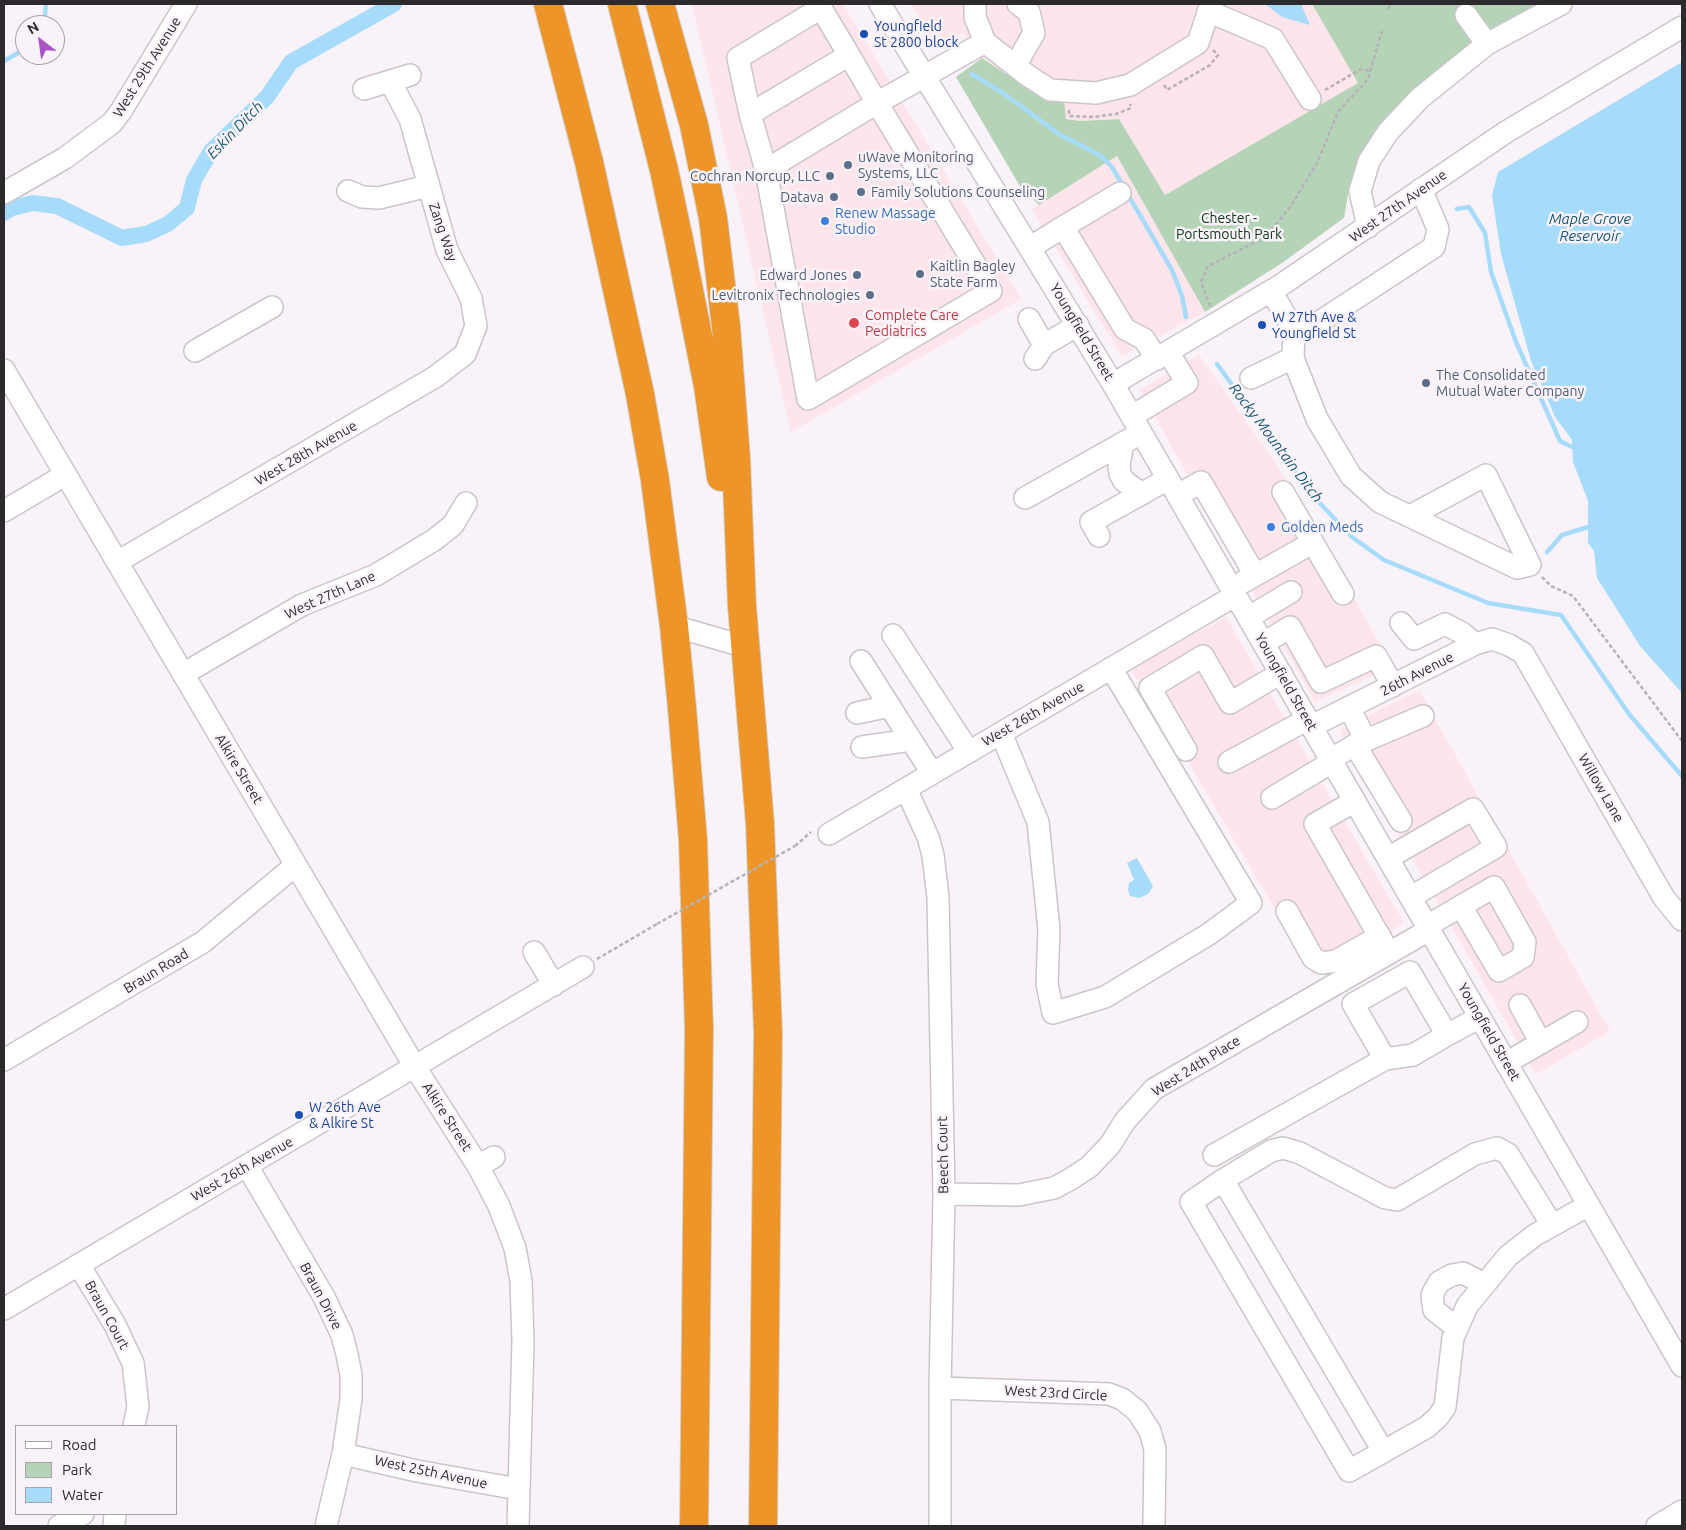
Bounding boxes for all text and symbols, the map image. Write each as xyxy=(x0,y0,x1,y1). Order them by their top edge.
street label: West 29th Avenue xyxy=(109,14,185,120)
north arrow xyxy=(15,15,65,65)
text: N xyxy=(24,18,42,37)
place label: Youngfield St 2800 block xyxy=(874,18,958,50)
marker: Youngfield St 2800 block xyxy=(858,28,870,40)
water label: Eskin Ditch xyxy=(203,97,267,163)
place label: uWave Monitoring Systems, LLC xyxy=(858,149,974,182)
marker: uWave Monitoring Systems, LLC xyxy=(842,159,854,171)
street label: West 27th Avenue xyxy=(1346,166,1450,246)
place label: Cochran Norcup, LLC xyxy=(690,168,820,184)
marker: Cochran Norcup, LLC xyxy=(824,170,836,182)
place label: Family Solutions Counseling xyxy=(871,184,1045,200)
marker: Family Solutions Counseling xyxy=(855,186,867,198)
place label: Datava xyxy=(780,189,824,205)
marker: Datava xyxy=(828,191,840,203)
street label: Zang Way xyxy=(425,200,461,264)
place label: Renew Massage Studio xyxy=(835,205,936,238)
park label: Chester - Portsmouth Park xyxy=(1176,210,1282,242)
water label: Maple Grove Reservoir xyxy=(1549,210,1631,245)
marker: Renew Massage Studio xyxy=(819,215,831,227)
place label: Kaitlin Bagley State Farm xyxy=(930,258,1015,290)
place label: Edward Jones xyxy=(759,267,847,283)
marker: Kaitlin Bagley State Farm xyxy=(914,268,926,280)
marker: Edward Jones xyxy=(851,269,863,281)
street label: Youngfield Street xyxy=(1046,280,1118,384)
place label: Levitronix Technologies xyxy=(712,287,860,303)
marker: Levitronix Technologies xyxy=(864,289,876,301)
place label: Complete Care Pediatrics xyxy=(865,307,959,340)
place label: W 27th Ave & Youngfield St xyxy=(1272,309,1356,342)
marker: Complete Care Pediatrics xyxy=(847,316,861,330)
marker: W 27th Ave & Youngfield St xyxy=(1256,319,1268,331)
place label: The Consolidated Mutual Water Company xyxy=(1436,367,1584,400)
marker: The Consolidated Mutual Water Company xyxy=(1420,377,1432,389)
water label: Rocky Mountain Ditch xyxy=(1225,380,1327,506)
street label: West 28th Avenue xyxy=(252,417,360,489)
place label: Golden Meds xyxy=(1281,519,1363,535)
marker: Golden Meds xyxy=(1265,521,1277,533)
street label: West 27th Lane xyxy=(282,567,378,623)
street label: Youngfield Street xyxy=(1251,630,1321,734)
street label: 26th Avenue xyxy=(1378,648,1456,700)
street label: West 26th Avenue xyxy=(979,678,1087,750)
street label: Alkire Street xyxy=(212,731,266,807)
street label: Willow Lane xyxy=(1575,751,1627,825)
street label: Braun Road xyxy=(120,945,192,997)
street label: Youngfield Street xyxy=(1454,980,1524,1084)
street label: West 24th Place xyxy=(1149,1032,1243,1100)
street label: Alkire Street xyxy=(419,1079,475,1155)
place label: W 26th Ave & Alkire St xyxy=(309,1099,381,1132)
marker: W 26th Ave & Alkire St xyxy=(293,1109,305,1121)
street label: Beech Court xyxy=(934,1116,952,1194)
street label: West 26th Avenue xyxy=(188,1133,296,1205)
street label: Braun Drive xyxy=(296,1260,346,1332)
street label: Braun Court xyxy=(81,1278,133,1352)
street label: West 23rd Circle xyxy=(1004,1382,1108,1404)
legend xyxy=(15,1425,178,1515)
text: Road xyxy=(62,1436,97,1453)
street label: West 25th Avenue xyxy=(373,1452,489,1492)
text: Park xyxy=(62,1461,92,1478)
text: Water xyxy=(62,1486,103,1503)

